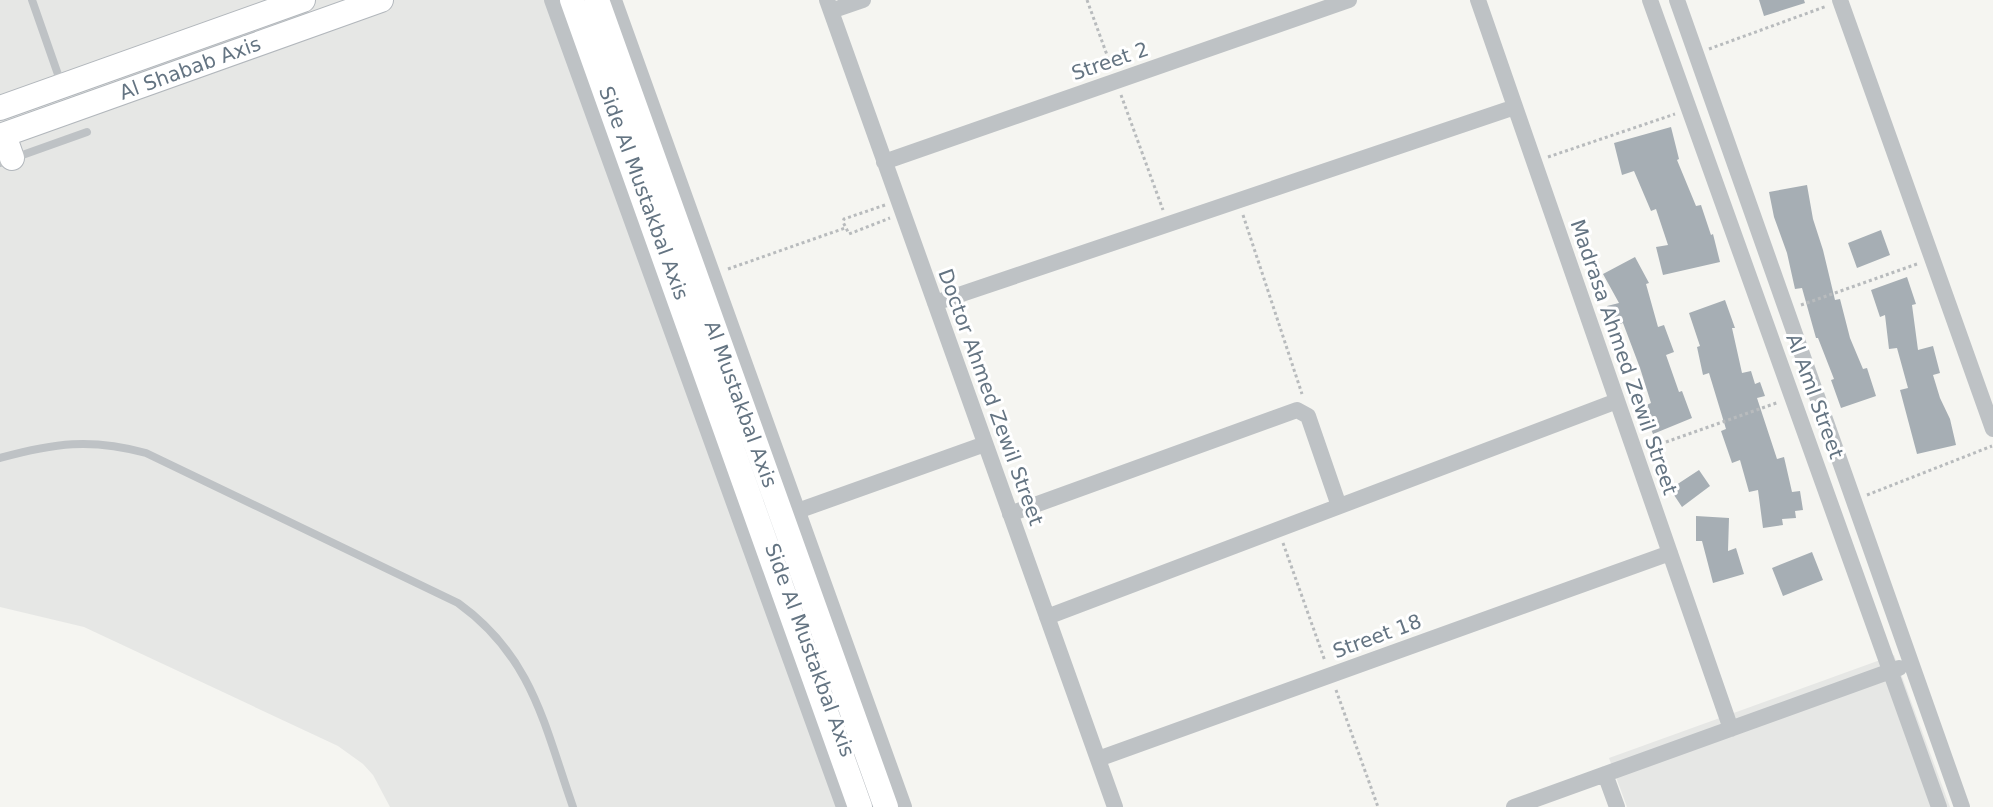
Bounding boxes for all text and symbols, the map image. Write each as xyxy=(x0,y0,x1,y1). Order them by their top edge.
street label: Al Shabab Axis xyxy=(116,31,264,105)
street label: Street 2 xyxy=(1068,37,1152,85)
street label: Side Al Mustakbal Axis xyxy=(594,83,694,303)
street label: Madrasa Ahmed Zewil Street xyxy=(1566,216,1683,498)
street label: Doctor Ahmed Zewil Street xyxy=(933,266,1049,529)
street label: Al Mustakbal Axis xyxy=(700,317,782,491)
street label: Al Aml Street xyxy=(1781,330,1849,462)
street label: Side Al Mustakbal Axis xyxy=(760,540,860,760)
street label: Street 18 xyxy=(1329,609,1425,663)

